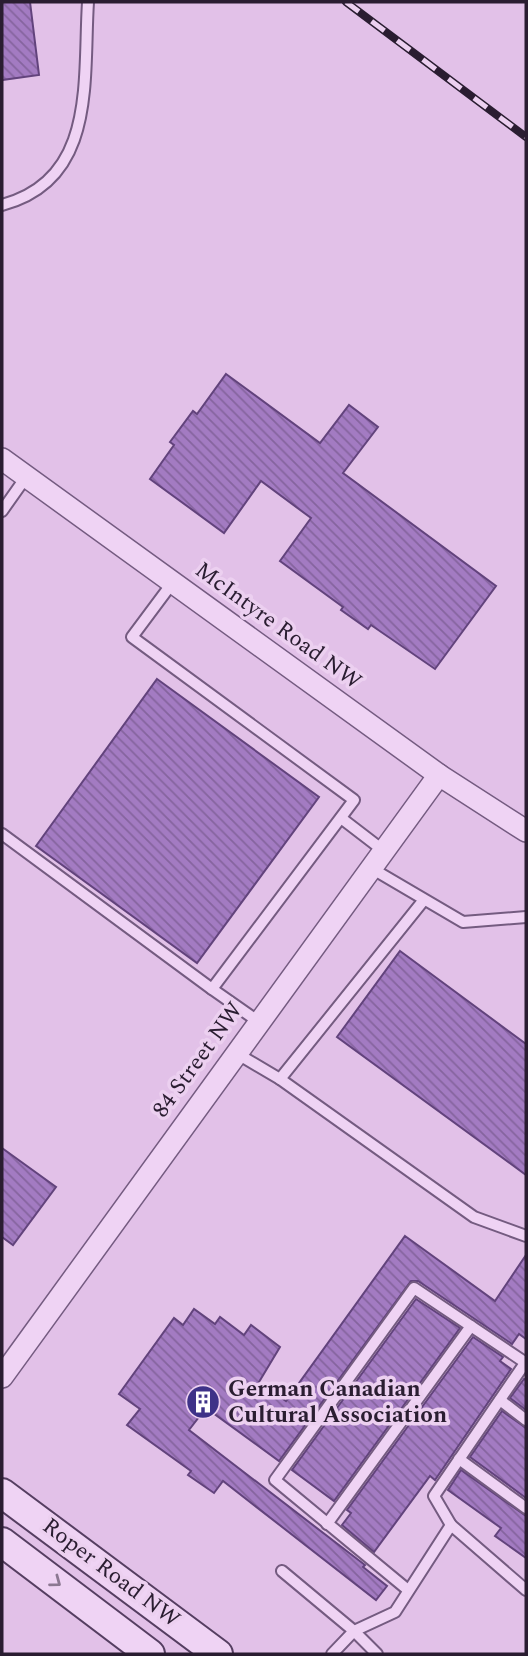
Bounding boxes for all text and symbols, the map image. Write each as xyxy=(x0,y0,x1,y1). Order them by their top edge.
street label: McIntyre Road NW xyxy=(187,553,369,699)
street label: 84 Street NW xyxy=(144,995,252,1125)
place label: German Canadian Cultural Association xyxy=(228,1372,447,1433)
building icon: German Canadian Cultural Association xyxy=(184,1383,222,1421)
street label: Roper Road NW xyxy=(35,1509,188,1637)
one-way arrow xyxy=(49,1574,61,1587)

